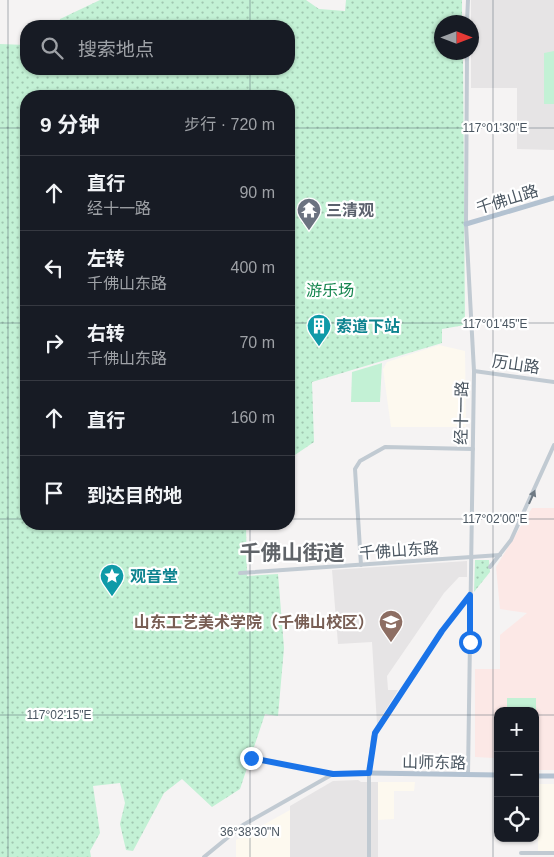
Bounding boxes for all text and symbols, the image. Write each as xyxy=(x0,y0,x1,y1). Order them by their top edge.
north arrow xyxy=(434,15,479,60)
search box xyxy=(20,20,295,75)
icon: search xyxy=(38,34,66,62)
text: 搜索地点 xyxy=(78,39,154,60)
text: 9 分钟 xyxy=(40,113,100,136)
text: 步行 · 720 m xyxy=(184,116,275,133)
text: 117°01'30"E xyxy=(462,121,528,135)
text: 直行 xyxy=(87,173,125,194)
icon: ahead xyxy=(40,179,68,207)
street label: 千佛山路 xyxy=(474,182,540,217)
text: 90 m xyxy=(239,184,275,201)
temple icon: 三清观 xyxy=(296,197,322,231)
text: 经十一路 xyxy=(87,200,151,217)
place label: 三清观 xyxy=(326,202,374,219)
text: 左转 xyxy=(87,248,125,269)
icon: left xyxy=(40,254,68,282)
text: 400 m xyxy=(231,259,275,276)
text: 千佛山东路 xyxy=(87,275,167,292)
park label: 游乐场 xyxy=(306,282,354,299)
building icon: 索道下站 xyxy=(306,313,332,347)
text: 117°01'45"E xyxy=(462,317,528,331)
place label: 索道下站 xyxy=(336,318,400,335)
text: 右转 xyxy=(87,323,125,344)
icon: right xyxy=(40,329,68,357)
text: 70 m xyxy=(239,334,275,351)
text: 千佛山东路 xyxy=(87,350,167,367)
street label: 历山路 xyxy=(491,353,541,376)
street label: 经十一路 xyxy=(452,381,471,445)
icon: ahead xyxy=(40,404,68,432)
text: 160 m xyxy=(231,409,275,426)
text: 直行 xyxy=(87,410,125,431)
icon: arrive xyxy=(40,479,68,507)
text: 到达目的地 xyxy=(87,485,182,506)
one-way arrow xyxy=(528,490,536,504)
text: 117°02'00"E xyxy=(462,512,528,526)
street label: 千佛山东路 xyxy=(359,539,440,562)
district label: 千佛山街道 xyxy=(240,541,345,564)
place icon: 观音堂 xyxy=(99,563,125,597)
place label: 观音堂 xyxy=(130,568,178,585)
school or university icon: 山东工艺美术学院（千佛山校区） xyxy=(378,609,404,643)
place label: 山东工艺美术学院（千佛山校区） xyxy=(134,613,374,631)
route start xyxy=(459,631,482,654)
map controls xyxy=(494,707,539,842)
button: + xyxy=(494,707,539,752)
text: 117°02'15"E xyxy=(26,708,92,722)
route end xyxy=(240,747,263,770)
button: − xyxy=(494,752,539,797)
street label: 山师东路 xyxy=(402,753,466,772)
button: locate xyxy=(494,797,539,842)
text: 36°38'30"N xyxy=(220,825,280,839)

